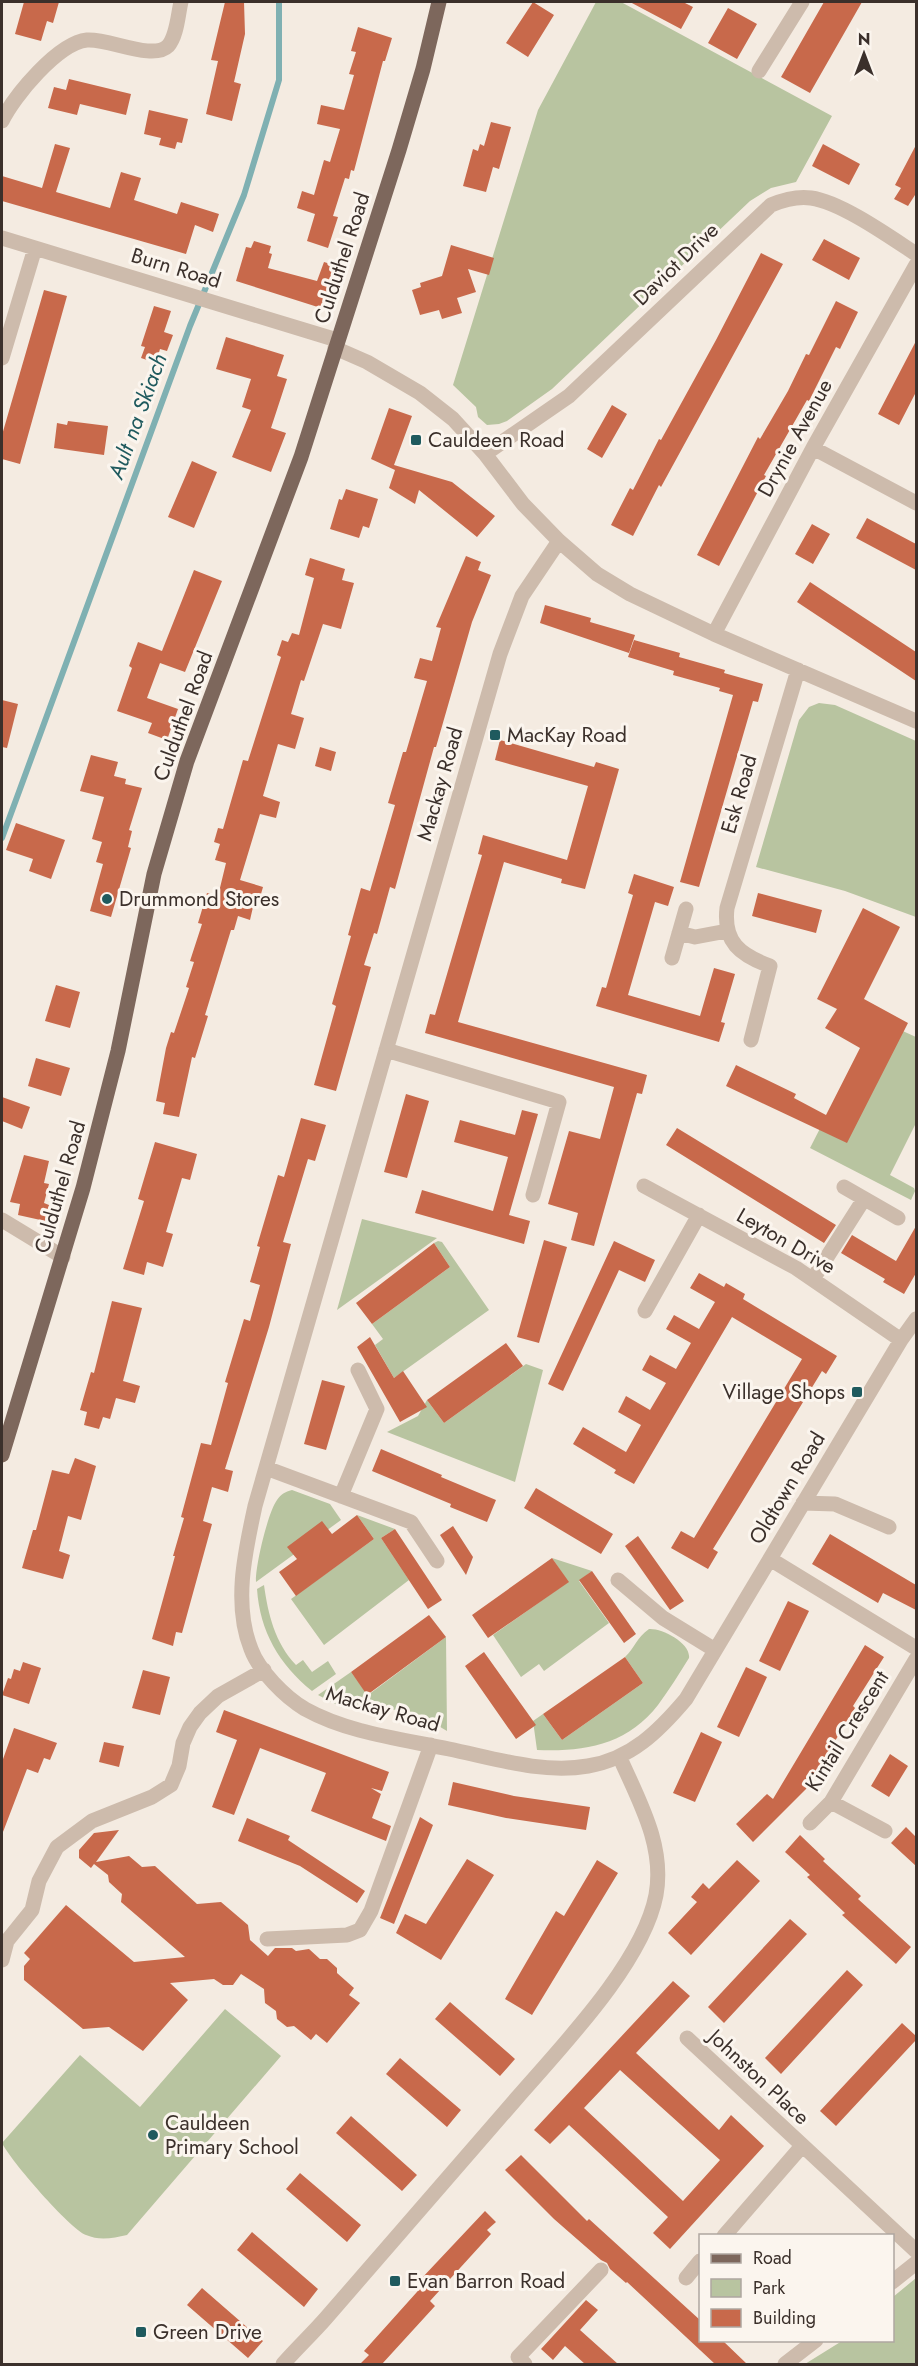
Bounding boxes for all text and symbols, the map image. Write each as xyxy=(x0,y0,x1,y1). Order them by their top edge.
north arrow xyxy=(834,24,894,84)
text: N xyxy=(858,28,870,51)
street label: Culduthel Road xyxy=(307,188,377,328)
street label: Daviot Drive xyxy=(627,215,726,312)
street label: Burn Road xyxy=(127,240,225,296)
water label: Ault na Skiach xyxy=(99,349,175,484)
street label: Drynie Avenue xyxy=(750,374,840,502)
place label: Cauldeen Road xyxy=(428,425,565,455)
marker: Cauldeen Road xyxy=(409,433,423,447)
street label: Culduthel Road xyxy=(146,647,220,785)
place label: MacKay Road xyxy=(507,720,627,750)
street label: Mackay Road xyxy=(409,724,471,844)
marker: MacKay Road xyxy=(488,728,502,742)
street label: Esk Road xyxy=(713,751,765,837)
place label: Drummond Stores xyxy=(119,884,279,914)
marker: Drummond Stores xyxy=(100,892,114,906)
street label: Culduthel Road xyxy=(27,1117,93,1257)
street label: Leyton Drive xyxy=(731,1201,841,1282)
place label: Village Shops xyxy=(722,1377,845,1407)
marker: Village Shops xyxy=(850,1385,864,1399)
street label: Oldtown Road xyxy=(742,1426,832,1550)
street label: Kintail Crescent xyxy=(798,1665,896,1797)
street label: Mackay Road xyxy=(323,1678,443,1740)
street label: Johnston Place xyxy=(700,2020,816,2132)
place label: Cauldeen Primary School xyxy=(165,2108,299,2162)
marker: Cauldeen Primary School xyxy=(146,2128,160,2142)
legend xyxy=(699,2234,894,2342)
text: Road xyxy=(753,2245,792,2271)
place label: Evan Barron Road xyxy=(407,2266,565,2296)
marker: Evan Barron Road xyxy=(388,2274,402,2288)
text: Park xyxy=(753,2275,785,2301)
text: Building xyxy=(753,2305,816,2331)
place label: Green Drive xyxy=(153,2317,262,2347)
marker: Green Drive xyxy=(134,2325,148,2339)

